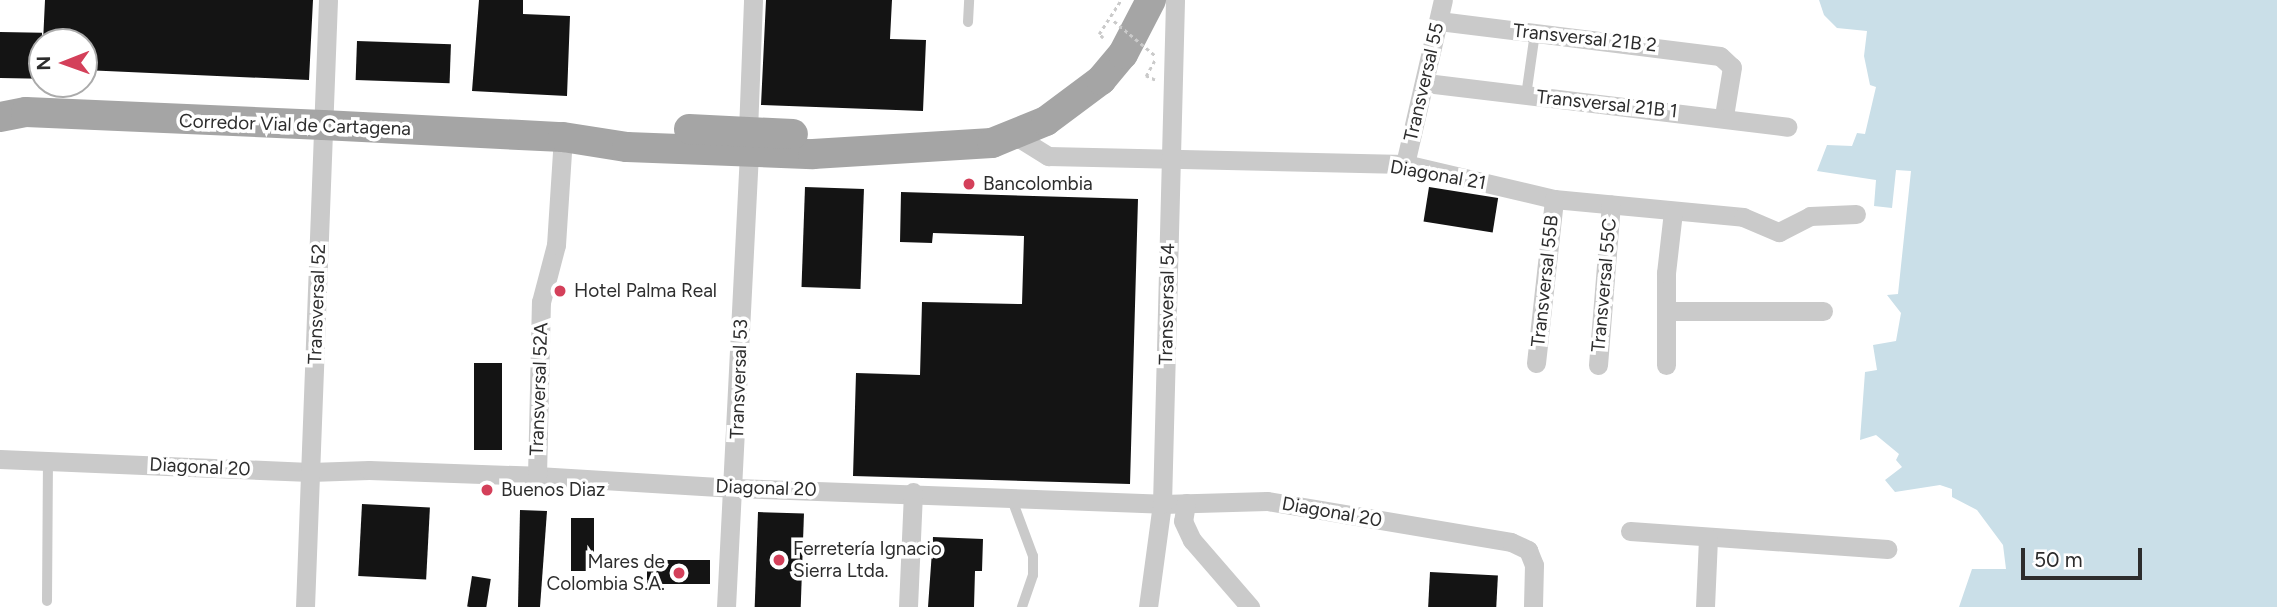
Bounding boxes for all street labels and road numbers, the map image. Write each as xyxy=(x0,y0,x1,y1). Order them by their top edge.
street label: Transversal 21B 2 xyxy=(1512,19,1658,57)
street label: Transversal 55 xyxy=(1399,21,1449,143)
street label: Transversal 21B 1 xyxy=(1535,85,1679,123)
street label: Corredor Vial de Cartagena xyxy=(179,110,411,140)
street label: Diagonal 21 xyxy=(1388,155,1488,195)
street label: Transversal 55B xyxy=(1527,214,1563,348)
street label: Transversal 55C xyxy=(1587,217,1621,353)
street label: Transversal 52 xyxy=(304,243,330,365)
street label: Transversal 54 xyxy=(1155,243,1179,365)
street label: Transversal 53 xyxy=(726,318,752,440)
street label: Transversal 52A xyxy=(525,322,553,456)
street label: Diagonal 20 xyxy=(149,453,251,481)
street label: Diagonal 20 xyxy=(715,475,817,501)
street label: Diagonal 20 xyxy=(1280,492,1384,532)

